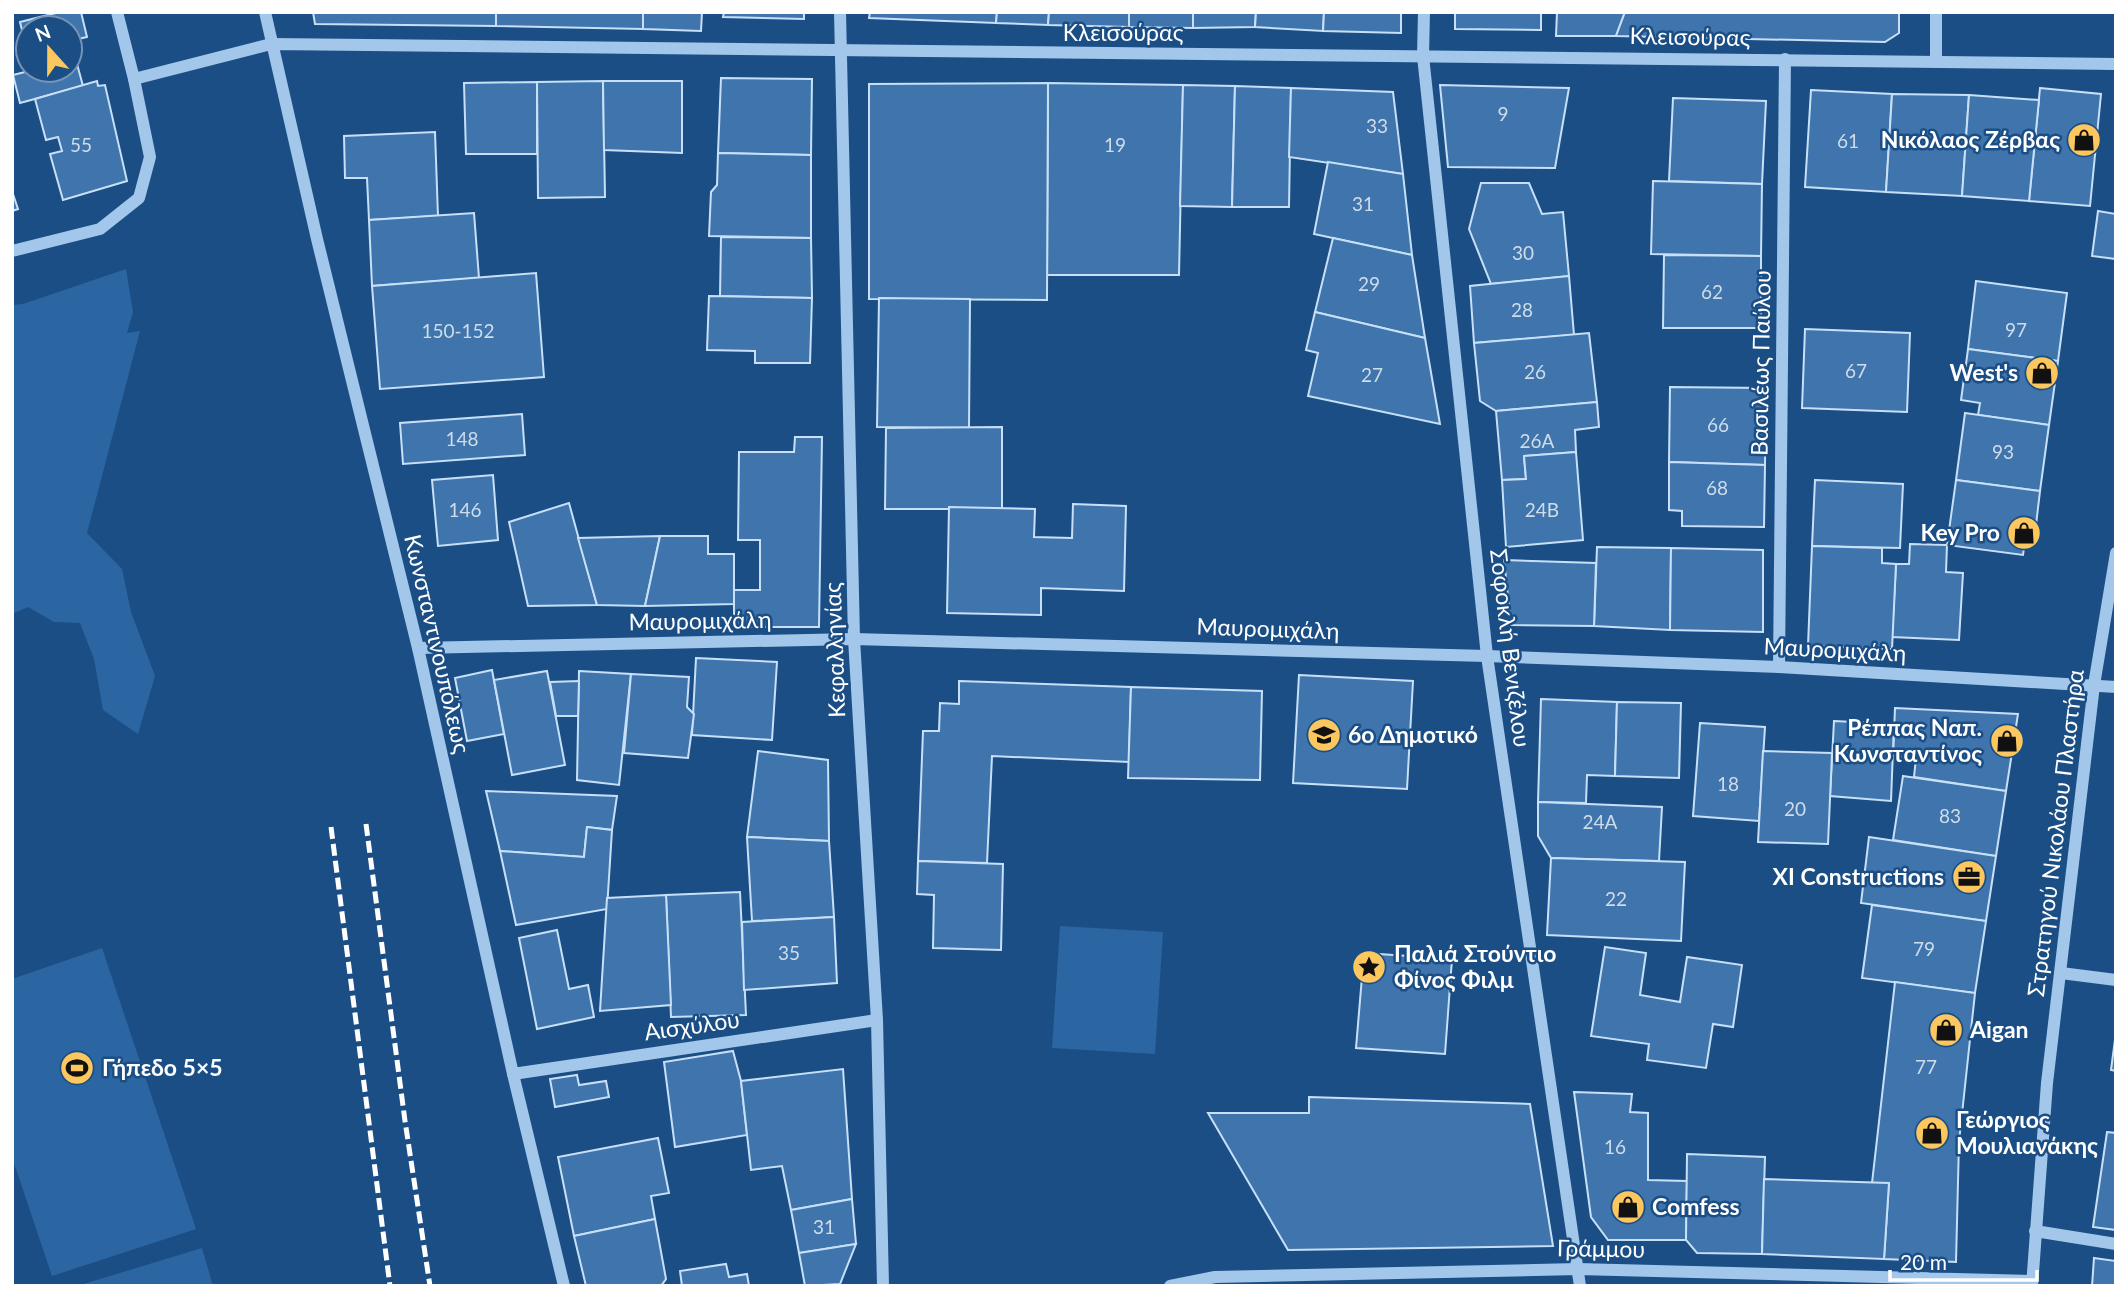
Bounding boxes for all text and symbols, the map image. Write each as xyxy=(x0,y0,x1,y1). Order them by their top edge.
north arrow xyxy=(14,14,84,84)
street label: Κλεισούρας xyxy=(1063,18,1184,46)
text: N xyxy=(32,19,54,46)
street label: Κλεισούρας xyxy=(1629,21,1751,51)
house number: 9 xyxy=(1497,102,1509,125)
house number: 33 xyxy=(1366,114,1388,137)
shop icon: Νικόλαος Ζέρβας xyxy=(2065,121,2103,159)
place label: Νικόλαος Ζέρβας xyxy=(1881,125,2060,153)
house number: 61 xyxy=(1837,129,1859,152)
house number: 55 xyxy=(70,133,92,156)
house number: 19 xyxy=(1104,133,1126,156)
house number: 31 xyxy=(1352,192,1374,215)
house number: 30 xyxy=(1512,241,1534,264)
street label: Βασιλέως Παύλου xyxy=(1744,270,1776,456)
house number: 29 xyxy=(1358,272,1380,295)
house number: 62 xyxy=(1701,280,1723,303)
house number: 28 xyxy=(1511,298,1533,321)
house number: 97 xyxy=(2005,318,2027,341)
house number: 150-152 xyxy=(421,319,495,342)
shop icon: West's xyxy=(2023,354,2061,392)
place label: West's xyxy=(1950,358,2018,386)
house number: 67 xyxy=(1845,359,1867,382)
house number: 26 xyxy=(1524,360,1546,383)
house number: 27 xyxy=(1361,363,1383,386)
house number: 66 xyxy=(1707,413,1729,436)
house number: 148 xyxy=(445,427,479,450)
house number: 26Α xyxy=(1520,429,1555,452)
house number: 93 xyxy=(1992,440,2014,463)
house number: 68 xyxy=(1706,476,1728,499)
house number: 146 xyxy=(448,498,482,521)
house number: 24Β xyxy=(1525,498,1559,521)
shop icon: Key Pro xyxy=(2005,514,2043,552)
place label: Key Pro xyxy=(1920,518,2000,546)
street label: Κωνσταντινουπόλεως xyxy=(399,532,477,756)
street label: Σοφοκλή Βενιζέλου xyxy=(1485,547,1537,749)
street label: Κεφαλληνίας xyxy=(818,581,850,718)
street label: Μαυρομιχάλη xyxy=(628,605,772,635)
street label: Μαυρομιχάλη xyxy=(1196,612,1340,644)
street label: Μαυρομιχάλη xyxy=(1763,631,1907,667)
street label: Στρατηγού Νικολάου Πλαστήρα xyxy=(2021,667,2089,998)
place label: Ρέππας Ναπ. Κωνσταντίνος xyxy=(1834,713,1982,767)
school or university icon: 6ο Δημοτικό xyxy=(1305,716,1343,754)
place label: 6ο Δημοτικό xyxy=(1348,720,1478,748)
shop icon: Ρέππας Ναπ. Κωνσταντίνος xyxy=(1988,722,2026,760)
house number: 18 xyxy=(1717,772,1739,795)
house number: 20 xyxy=(1784,797,1806,820)
house number: 83 xyxy=(1939,804,1961,827)
house number: 24Α xyxy=(1583,810,1618,833)
office icon: XI Constructions xyxy=(1950,858,1988,896)
place label: XI Constructions xyxy=(1773,862,1944,890)
house number: 22 xyxy=(1605,887,1627,910)
house number: 79 xyxy=(1913,937,1935,960)
place label: Παλιά Στούντιο Φίνος Φιλμ xyxy=(1394,939,1556,993)
house number: 35 xyxy=(778,941,800,964)
place icon: Παλιά Στούντιο Φίνος Φιλμ xyxy=(1350,948,1388,986)
street label: Αισχύλου xyxy=(642,1004,741,1046)
shop icon: Aigan xyxy=(1927,1011,1965,1049)
place label: Aigan xyxy=(1969,1015,2029,1043)
sports icon: Γήπεδο 5×5 xyxy=(58,1049,96,1087)
place label: Γήπεδο 5×5 xyxy=(102,1053,223,1081)
house number: 77 xyxy=(1915,1055,1937,1078)
place label: Γεώργιος Μουλιανάκης xyxy=(1956,1105,2098,1159)
shop icon: Γεώργιος Μουλιανάκης xyxy=(1913,1114,1951,1152)
house number: 16 xyxy=(1604,1135,1626,1158)
shop icon: Comfess xyxy=(1609,1188,1647,1226)
place label: Comfess xyxy=(1652,1192,1740,1220)
house number: 31 xyxy=(813,1215,835,1238)
street label: Γράμμου xyxy=(1557,1233,1645,1263)
scale bar xyxy=(1890,1238,2037,1282)
text: 20 m xyxy=(1900,1249,1947,1274)

